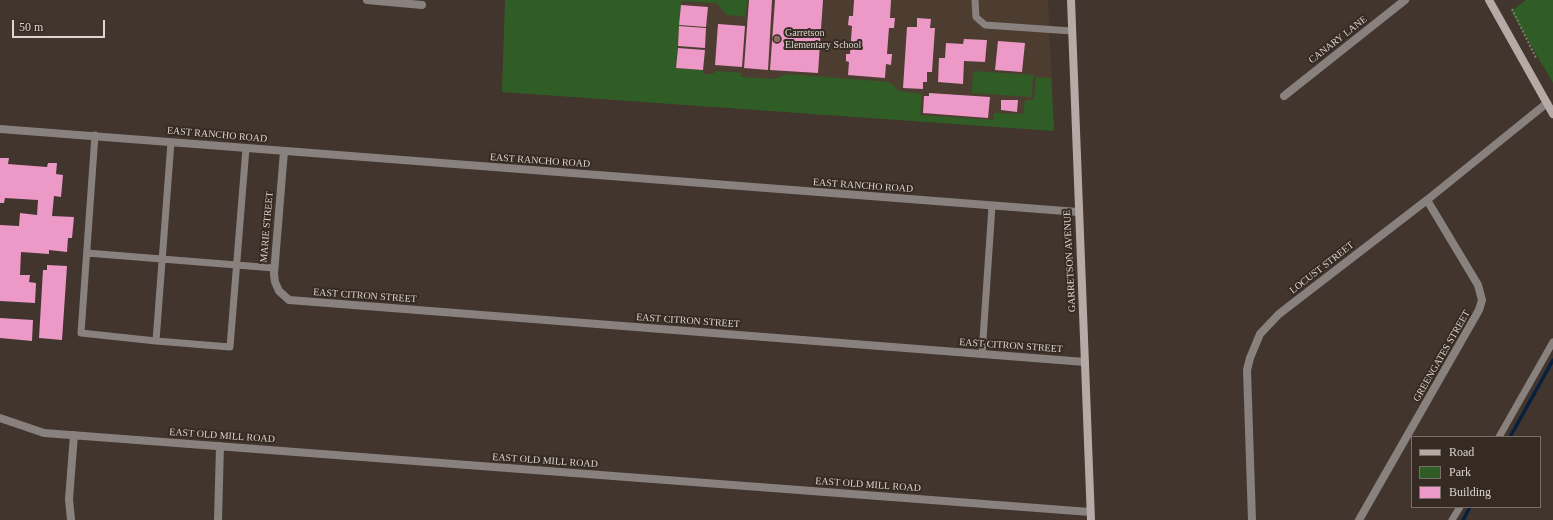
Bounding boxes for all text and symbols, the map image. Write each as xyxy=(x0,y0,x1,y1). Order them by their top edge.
scale bar xyxy=(14,12,107,38)
street label: CANARY LANE xyxy=(1306,13,1370,67)
text: 50 m xyxy=(19,20,43,34)
place label: Garretson Elementary School xyxy=(785,27,861,50)
marker: Garretson Elementary School xyxy=(772,34,782,44)
street label: EAST RANCHO ROAD xyxy=(166,125,268,145)
street label: EAST RANCHO ROAD xyxy=(489,152,591,170)
street label: EAST RANCHO ROAD xyxy=(812,177,914,195)
street label: MARIE STREET xyxy=(258,191,276,263)
street label: GARRETSON AVENUE xyxy=(1061,210,1079,312)
street label: LOCUST STREET xyxy=(1288,239,1356,297)
street label: EAST CITRON STREET xyxy=(313,286,417,306)
street label: GREENGATES STREET xyxy=(1411,308,1473,404)
street label: EAST CITRON STREET xyxy=(636,311,740,331)
street label: EAST CITRON STREET xyxy=(959,336,1063,356)
street label: EAST OLD MILL ROAD xyxy=(169,426,275,446)
legend xyxy=(1411,436,1541,508)
text: Road xyxy=(1449,445,1474,459)
street label: EAST OLD MILL ROAD xyxy=(492,451,598,471)
text: Park xyxy=(1449,465,1471,479)
street label: EAST OLD MILL ROAD xyxy=(815,475,921,495)
text: Building xyxy=(1449,485,1491,499)

